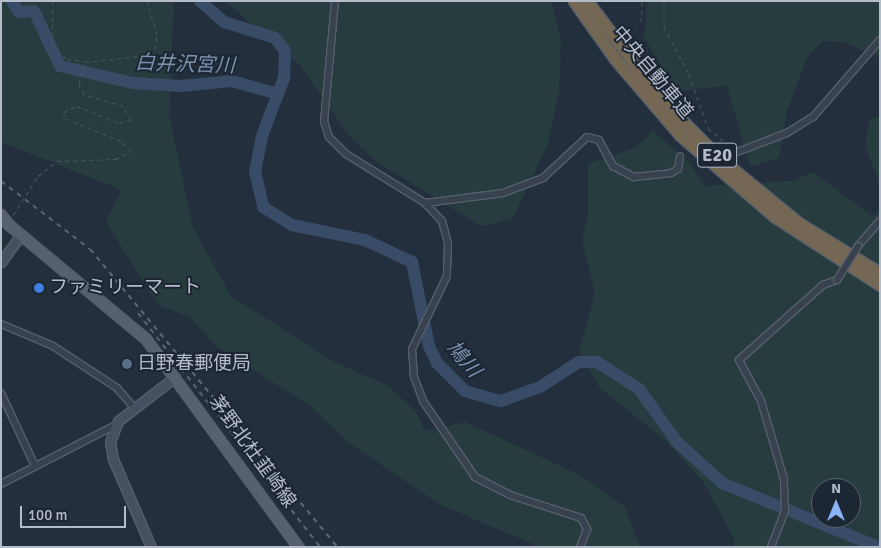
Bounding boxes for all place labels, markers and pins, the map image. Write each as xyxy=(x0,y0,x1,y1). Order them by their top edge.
place label: ファミリーマート xyxy=(49,277,201,299)
marker: ファミリーマート xyxy=(33,282,45,294)
place label: 日野春郵便局 xyxy=(137,353,251,375)
marker: 日野春郵便局 xyxy=(121,358,133,370)

